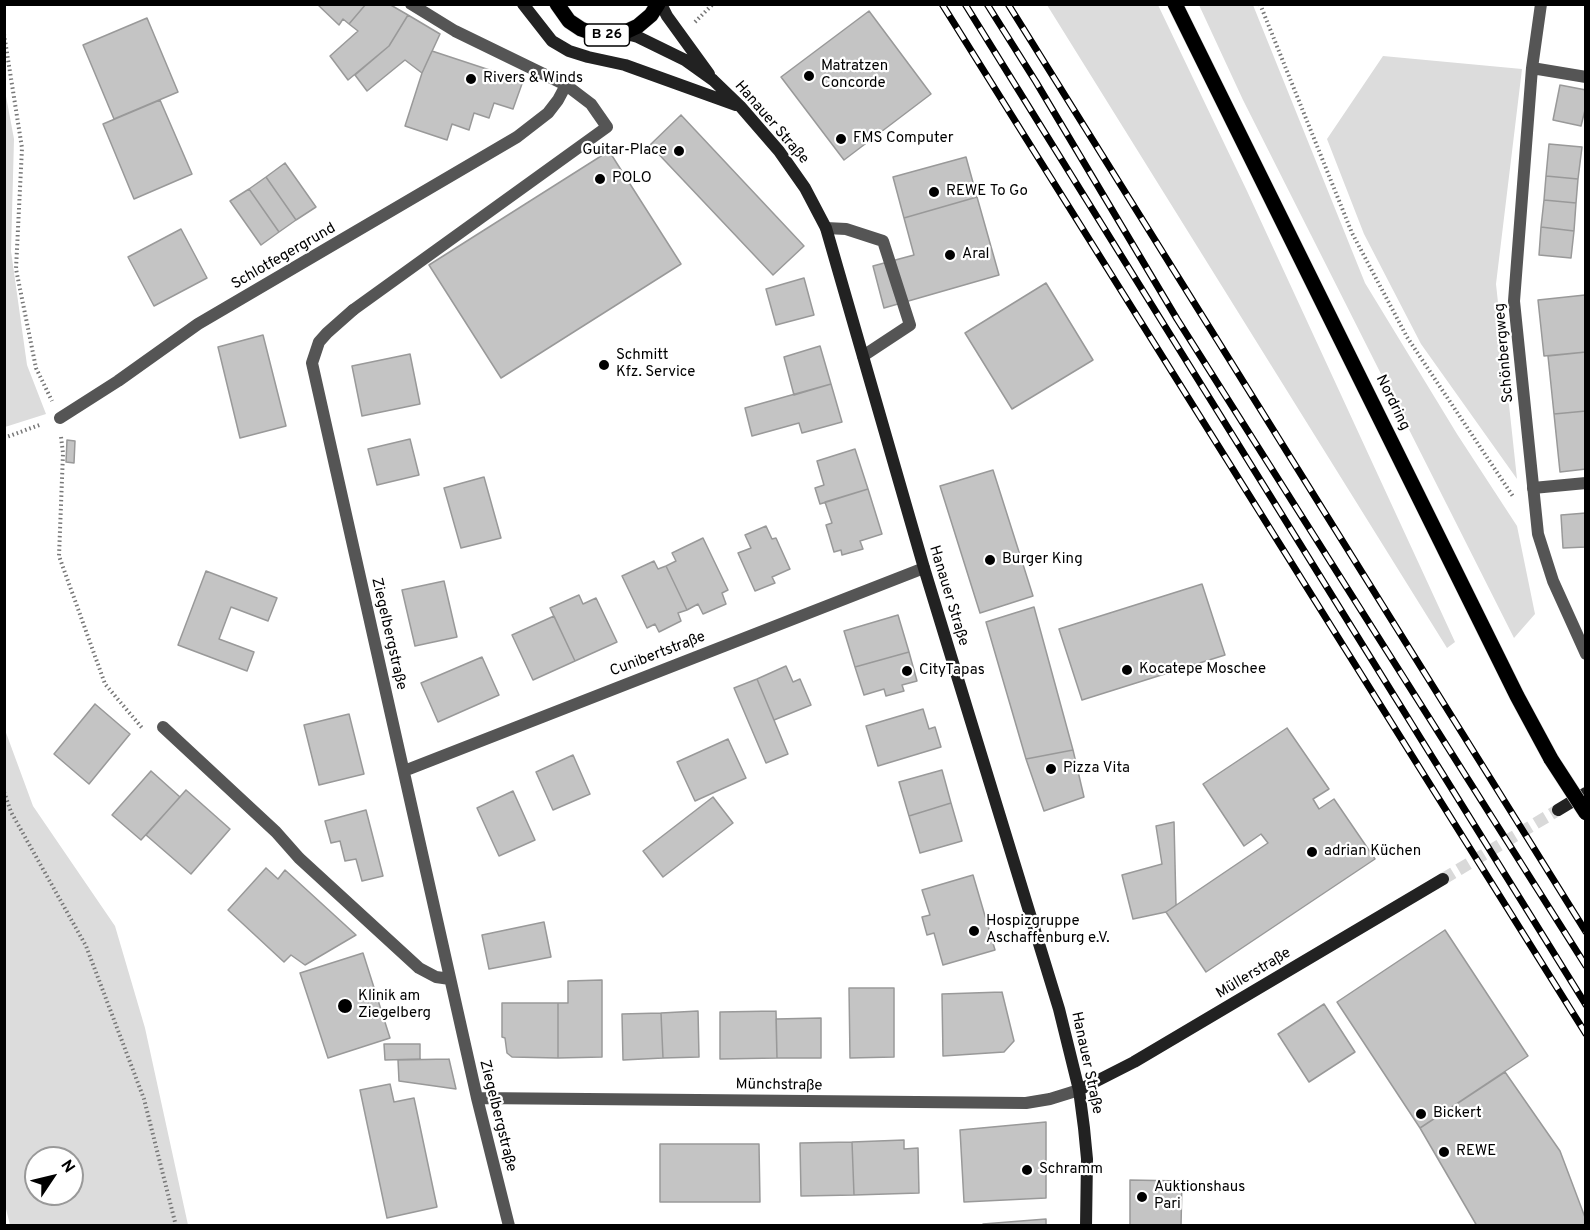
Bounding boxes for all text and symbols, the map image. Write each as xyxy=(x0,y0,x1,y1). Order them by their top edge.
road number: B 26 xyxy=(584,24,630,46)
place label: Matratzen Concorde xyxy=(821,58,888,93)
marker: Matratzen Concorde xyxy=(802,69,816,83)
place label: Rivers & Winds xyxy=(483,70,583,88)
marker: Rivers & Winds xyxy=(464,72,478,86)
street label: Hanauer Straße xyxy=(730,78,812,168)
place label: FMS Computer xyxy=(853,130,953,148)
marker: FMS Computer xyxy=(834,132,848,146)
place label: Guitar-Place xyxy=(582,142,667,160)
marker: Guitar-Place xyxy=(672,144,686,158)
place label: POLO xyxy=(612,170,652,188)
marker: POLO xyxy=(593,172,607,186)
place label: REWE To Go xyxy=(946,183,1028,201)
marker: REWE To Go xyxy=(927,185,941,199)
street label: Schlotfegergrund xyxy=(229,220,339,294)
place label: Aral xyxy=(962,246,990,264)
marker: Aral xyxy=(943,248,957,262)
street label: Schönbergweg xyxy=(1492,302,1518,404)
place label: Schmitt Kfz. Service xyxy=(616,347,695,382)
marker: Schmitt Kfz. Service xyxy=(597,358,611,372)
street label: Nordring xyxy=(1371,372,1413,434)
street label: Hanauer Straße xyxy=(924,544,972,648)
place label: Burger King xyxy=(1002,551,1083,569)
marker: Burger King xyxy=(983,553,997,567)
street label: Ziegelbergstraße xyxy=(366,576,410,692)
street label: Cunibertstraße xyxy=(608,629,708,681)
place label: Kocatepe Moschee xyxy=(1139,661,1266,679)
place label: CityTapas xyxy=(919,662,985,680)
marker: Kocatepe Moschee xyxy=(1120,663,1134,677)
marker: CityTapas xyxy=(900,664,914,678)
place label: Pizza Vita xyxy=(1063,760,1130,778)
marker: Pizza Vita xyxy=(1044,762,1058,776)
place label: adrian Küchen xyxy=(1324,843,1421,861)
marker: adrian Küchen xyxy=(1305,845,1319,859)
place label: Hospizgruppe Aschaffenburg e.V. xyxy=(986,913,1110,948)
marker: Hospizgruppe Aschaffenburg e.V. xyxy=(967,924,981,938)
street label: Müllerstraße xyxy=(1213,945,1295,1003)
place label: Klinik am Ziegelberg xyxy=(358,988,431,1023)
marker: Klinik am Ziegelberg xyxy=(336,997,354,1015)
street label: Hanauer Straße xyxy=(1066,1010,1106,1116)
street label: Ziegelbergstraße xyxy=(474,1058,520,1174)
street label: Münchstraße xyxy=(735,1076,823,1096)
place label: Bickert xyxy=(1433,1105,1482,1123)
marker: Bickert xyxy=(1414,1107,1428,1121)
place label: REWE xyxy=(1456,1143,1496,1161)
marker: REWE xyxy=(1437,1145,1451,1159)
north arrow xyxy=(24,1146,84,1206)
text: N xyxy=(56,1156,79,1177)
place label: Schramm xyxy=(1039,1161,1103,1179)
marker: Schramm xyxy=(1020,1163,1034,1177)
place label: Auktionshaus Pari xyxy=(1154,1179,1245,1214)
marker: Auktionshaus Pari xyxy=(1135,1190,1149,1204)

